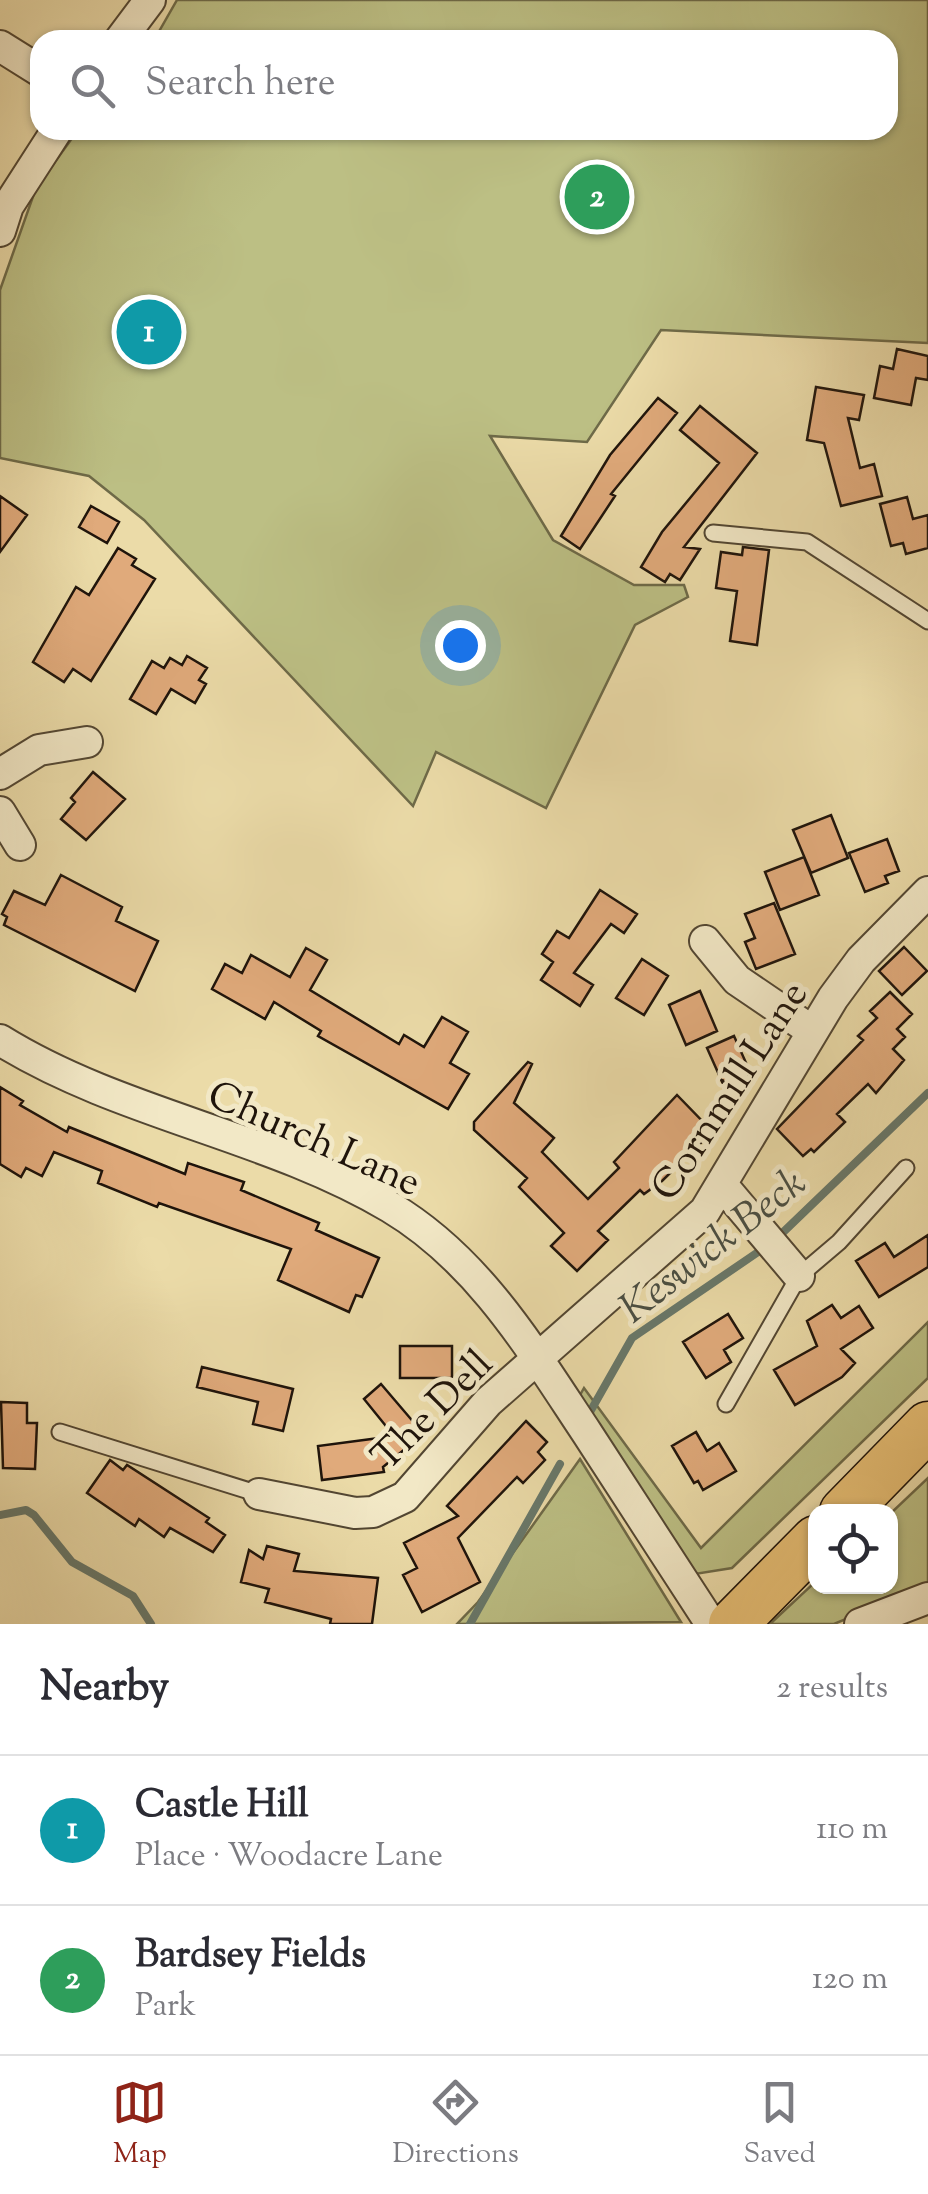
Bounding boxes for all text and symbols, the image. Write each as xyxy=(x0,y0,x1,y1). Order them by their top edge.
search box xyxy=(30,30,898,140)
icon: search xyxy=(65,58,120,113)
text: Search here xyxy=(145,58,336,112)
pin: 2 xyxy=(564,160,630,234)
pin: 1 xyxy=(116,294,182,370)
your location xyxy=(435,620,486,671)
street label: Cornmill Lane xyxy=(639,972,824,1213)
street label: Church Lane xyxy=(198,1069,429,1213)
water label: Keswick Beck xyxy=(608,1156,820,1340)
street label: The Dell xyxy=(361,1339,508,1486)
map controls xyxy=(808,1504,898,1594)
button: locate xyxy=(808,1504,898,1594)
text: Nearby xyxy=(40,1659,169,1719)
text: 2 results xyxy=(776,1666,888,1712)
text: Castle Hill xyxy=(135,1780,309,1834)
text: 1 xyxy=(67,1807,78,1853)
text: 110 m xyxy=(816,1807,888,1853)
text: Place · Woodacre Lane xyxy=(135,1834,443,1880)
text: Bardsey Fields xyxy=(135,1930,366,1984)
text: 2 xyxy=(65,1957,80,2003)
text: 120 m xyxy=(812,1957,888,2003)
text: Park xyxy=(135,1984,196,2030)
tab: Map xyxy=(112,2075,167,2175)
tab: Directions xyxy=(392,2075,519,2175)
tab: Saved xyxy=(744,2075,816,2175)

